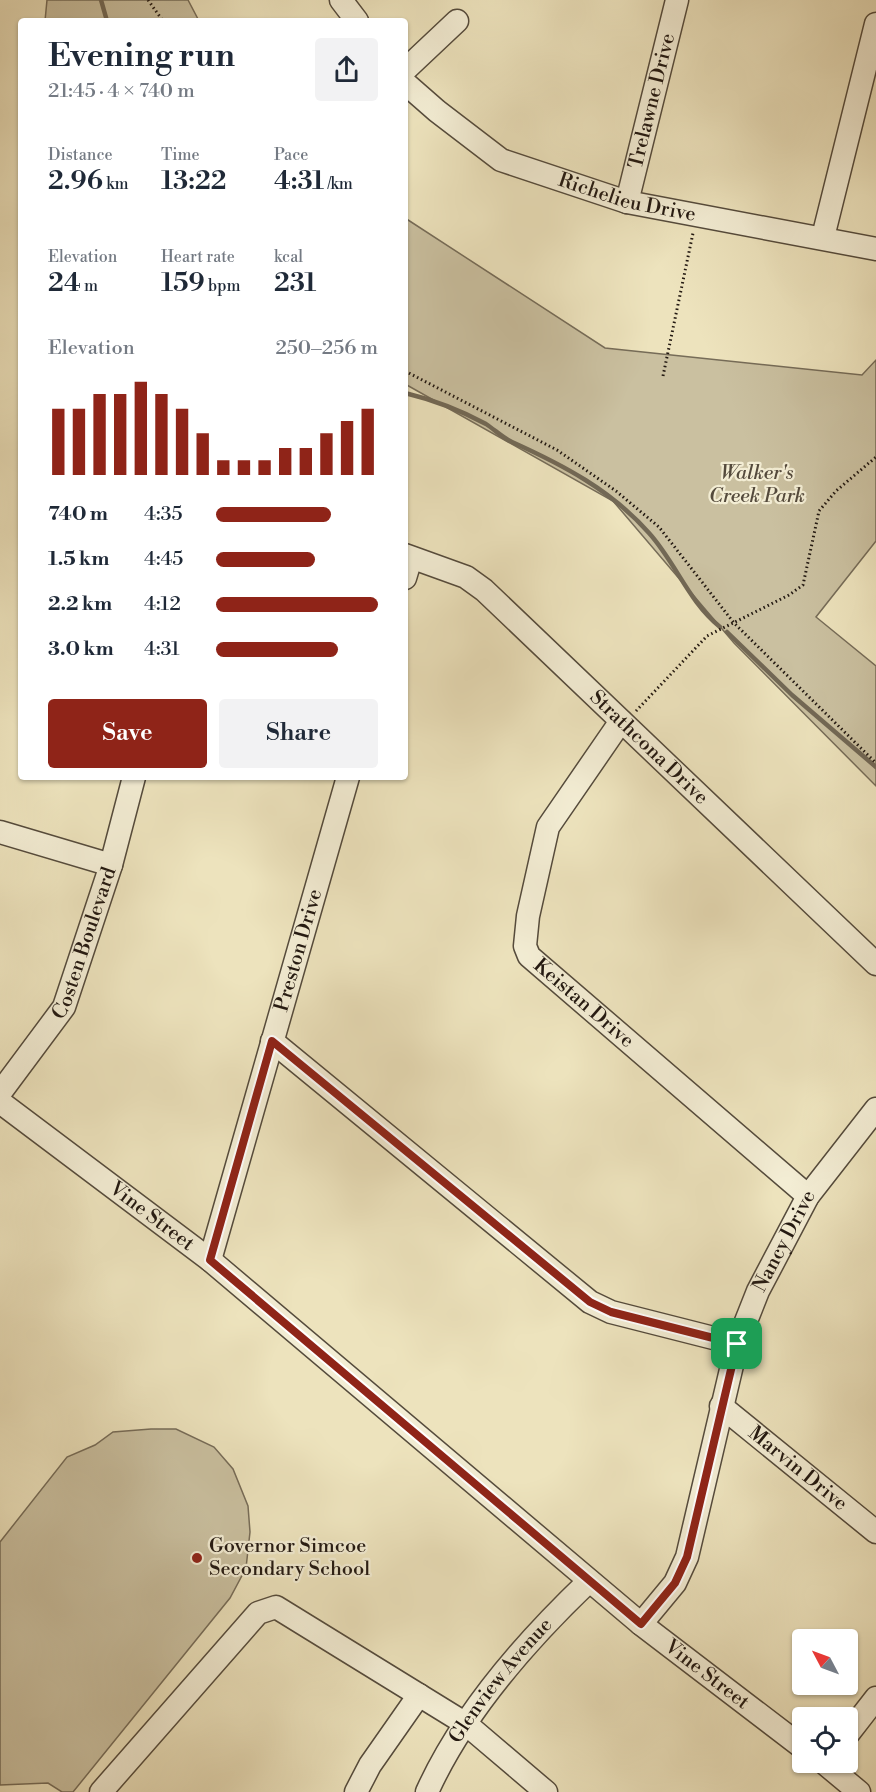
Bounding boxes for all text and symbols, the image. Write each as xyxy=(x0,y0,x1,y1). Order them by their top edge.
street label: Trelawne Drive xyxy=(623,31,681,171)
text: Evening run xyxy=(48,36,235,77)
button: share xyxy=(315,38,378,101)
text: 21:45 · 4 × 740 m xyxy=(48,79,195,104)
text: Distance xyxy=(48,145,113,165)
text: Time xyxy=(161,145,200,165)
text: Pace xyxy=(274,145,308,165)
text: 2.96 xyxy=(48,165,103,197)
text: 13:22 xyxy=(161,165,227,197)
text: 4:31 xyxy=(274,165,324,197)
street label: Richelieu Drive xyxy=(555,167,698,227)
text: km xyxy=(103,174,129,194)
text: /km xyxy=(324,174,353,194)
text: Elevation xyxy=(48,247,117,267)
text: Heart rate xyxy=(161,247,235,267)
text: kcal xyxy=(274,247,303,267)
text: 24 xyxy=(48,267,81,299)
text: 159 xyxy=(161,267,205,299)
text: 231 xyxy=(274,267,316,299)
text: m xyxy=(81,276,98,296)
text: bpm xyxy=(205,276,240,296)
text: Elevation xyxy=(48,336,135,361)
text: 250–256 m xyxy=(275,336,378,361)
park label: Walker's Creek Park xyxy=(709,461,805,509)
text: 740 m xyxy=(48,502,108,527)
text: 4:35 xyxy=(144,502,182,527)
text: 1.5 km xyxy=(48,547,109,572)
text: 4:45 xyxy=(144,547,183,572)
text: 2.2 km xyxy=(48,592,112,617)
text: 4:12 xyxy=(144,592,181,617)
text: 3.0 km xyxy=(48,637,114,662)
text: 4:31 xyxy=(144,637,180,662)
street label: Strathcona Drive xyxy=(584,685,714,810)
button: Save xyxy=(48,699,207,768)
button: Share xyxy=(219,699,378,768)
street label: Costen Boulevard xyxy=(46,863,122,1025)
street label: Preston Drive xyxy=(269,886,328,1015)
street label: Keistan Drive xyxy=(528,953,639,1053)
street label: Vine Street xyxy=(103,1175,199,1256)
street label: Nancy Drive xyxy=(747,1186,821,1296)
pin xyxy=(711,1318,762,1369)
icon: arrive xyxy=(720,1327,753,1360)
street label: Marvin Drive xyxy=(743,1421,853,1516)
place label: Governor Simcoe Secondary School xyxy=(209,1534,370,1582)
marker: Governor Simcoe Secondary School xyxy=(190,1551,204,1565)
street label: Glenview Avenue xyxy=(443,1613,558,1748)
north arrow xyxy=(792,1629,858,1695)
map controls xyxy=(792,1629,858,1773)
street label: Vine Street xyxy=(659,1633,754,1715)
button: locate xyxy=(792,1707,858,1773)

